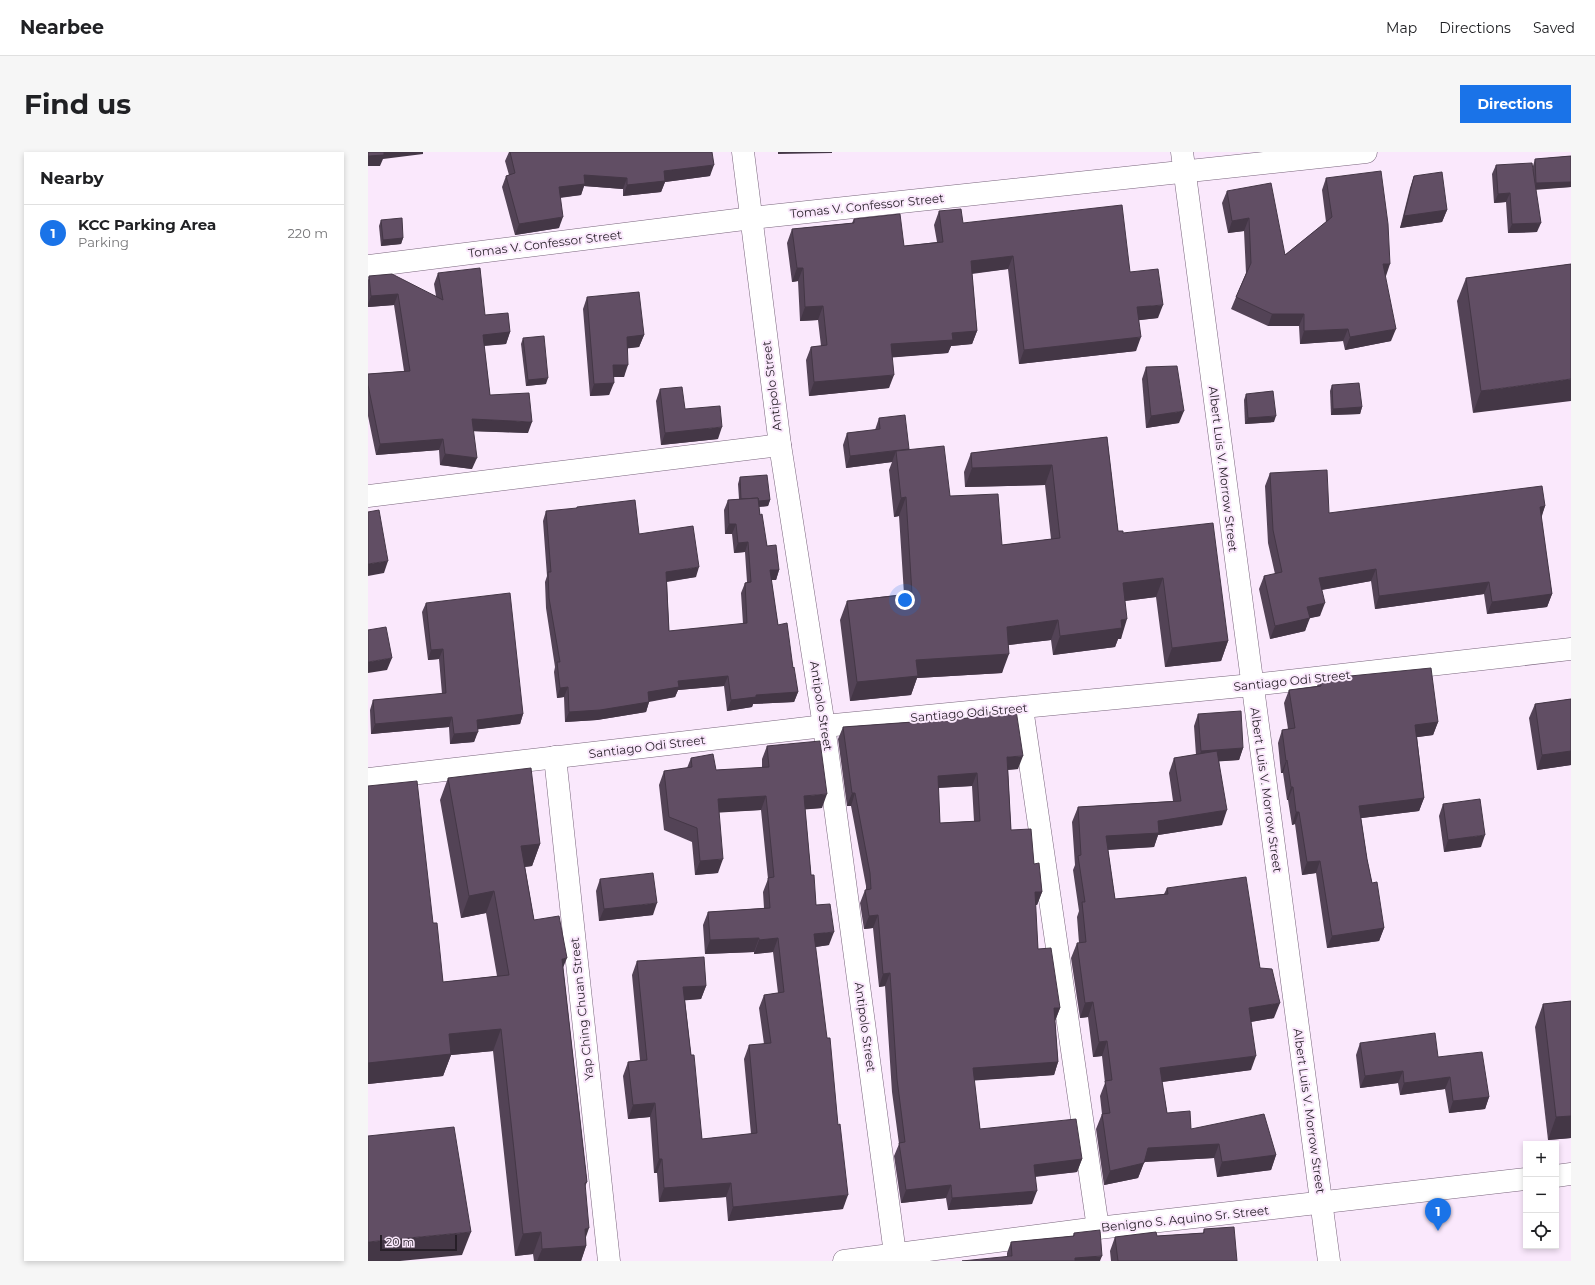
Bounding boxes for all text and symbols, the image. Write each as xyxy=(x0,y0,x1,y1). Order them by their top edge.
text: Nearbee xyxy=(20,16,104,39)
text: Map xyxy=(1386,19,1417,37)
text: Directions xyxy=(1439,19,1511,37)
text: Saved xyxy=(1533,19,1575,37)
button: Directions xyxy=(1460,85,1571,123)
text: Find us xyxy=(24,87,131,121)
text: Nearby xyxy=(40,168,104,188)
street label: Tomas V. Confessor Street xyxy=(789,190,945,221)
text: KCC Parking Area xyxy=(78,215,216,234)
text: 1 xyxy=(50,225,56,241)
text: 220 m xyxy=(287,225,328,241)
street label: Tomas V. Confessor Street xyxy=(467,227,623,260)
text: Parking xyxy=(78,234,129,250)
street label: Antipolo Street xyxy=(759,340,784,432)
street label: Albert Luis V. Morrow Street xyxy=(1206,385,1241,553)
your location xyxy=(895,590,915,610)
street label: Antipolo Street xyxy=(807,660,836,752)
street label: Santiago Odi Street xyxy=(1233,667,1351,694)
street label: Santiago Odi Street xyxy=(910,700,1028,725)
street label: Albert Luis V. Morrow Street xyxy=(1247,706,1286,874)
street label: Santiago Odi Street xyxy=(588,732,706,761)
street label: Yap Ching Chuan Street xyxy=(567,937,596,1081)
street label: Antipolo Street xyxy=(852,981,879,1073)
street label: Albert Luis V. Morrow Street xyxy=(1290,1027,1329,1195)
map controls xyxy=(1523,1141,1559,1249)
button: + xyxy=(1523,1141,1559,1177)
button: − xyxy=(1523,1177,1559,1213)
pin: 1 xyxy=(1425,1198,1451,1231)
street label: Benigno S. Aquino Sr. Street xyxy=(1100,1202,1270,1235)
button: locate xyxy=(1523,1213,1559,1249)
scale bar xyxy=(380,1233,457,1252)
text: 20 m xyxy=(386,1235,414,1249)

